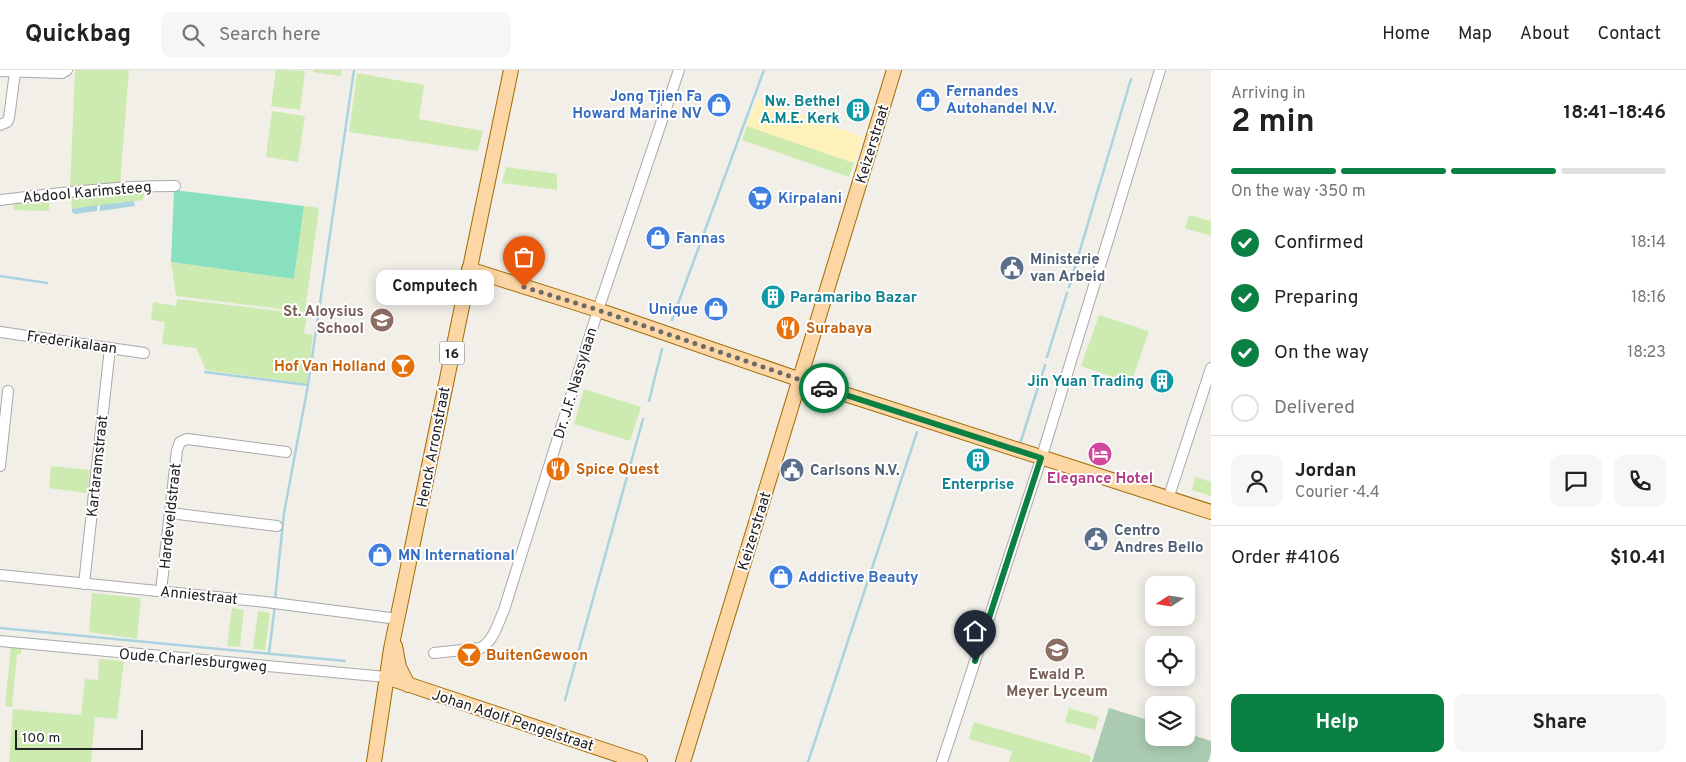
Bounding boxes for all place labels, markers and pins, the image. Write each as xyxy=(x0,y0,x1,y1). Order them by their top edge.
place label: Fernandes Autohandel N.V. xyxy=(946,83,1057,119)
shop icon: Fernandes Autohandel N.V. xyxy=(915,87,941,113)
place label: Jong Tjien Fa Howard Marine NV xyxy=(572,88,702,124)
shop icon: Jong Tjien Fa Howard Marine NV xyxy=(706,92,732,118)
place label: Nw. Bethel A.M.E. Kerk xyxy=(760,93,840,129)
building icon: Nw. Bethel A.M.E. Kerk xyxy=(845,97,871,123)
supermarket icon: Kirpalani xyxy=(747,185,773,211)
place label: Kirpalani xyxy=(778,190,842,209)
shop icon: Fannas xyxy=(645,225,671,251)
place label: Fannas xyxy=(676,230,725,249)
pin xyxy=(503,236,545,287)
place label: Ministerie van Arbeid xyxy=(1030,251,1105,287)
public building icon: Ministerie van Arbeid xyxy=(999,255,1025,281)
callout: Computech xyxy=(376,270,494,304)
building icon: Paramaribo Bazar xyxy=(760,284,786,310)
place label: Paramaribo Bazar xyxy=(790,289,918,308)
shop icon: Unique xyxy=(703,296,729,322)
place label: Unique xyxy=(648,301,698,320)
place label: St. Aloysius School xyxy=(283,303,364,339)
school or university icon: St. Aloysius School xyxy=(369,307,395,333)
restaurant icon: Surabaya xyxy=(775,315,801,341)
place label: Surabaya xyxy=(806,320,872,339)
bar icon: Hof Van Holland xyxy=(390,353,416,379)
place label: Hof Van Holland xyxy=(274,358,386,377)
building icon: Jin Yuan Trading xyxy=(1149,368,1175,394)
place label: Jin Yuan Trading xyxy=(1027,373,1144,392)
hotel icon: Elegance Hotel xyxy=(1087,441,1113,467)
building icon: Enterprise xyxy=(965,447,991,473)
restaurant icon: Spice Quest xyxy=(545,456,571,482)
public building icon: Carlsons N.V. xyxy=(779,457,805,483)
place label: Spice Quest xyxy=(576,461,659,480)
place label: Carlsons N.V. xyxy=(810,462,900,481)
place label: Elegance Hotel xyxy=(1047,470,1153,489)
place label: Enterprise xyxy=(942,476,1014,495)
place label: Centro Andres Bello xyxy=(1114,522,1204,558)
public building icon: Centro Andres Bello xyxy=(1083,526,1109,552)
shop icon: MN International xyxy=(367,542,393,568)
place label: MN International xyxy=(398,547,515,566)
shop icon: Addictive Beauty xyxy=(768,564,794,590)
place label: Addictive Beauty xyxy=(798,569,919,588)
pin xyxy=(954,610,996,661)
school or university icon: Ewald P. Meyer Lyceum xyxy=(1044,637,1070,663)
bar icon: BuitenGewoon xyxy=(456,642,482,668)
place label: BuitenGewoon xyxy=(486,647,588,666)
place label: Ewald P. Meyer Lyceum xyxy=(1006,666,1108,702)

